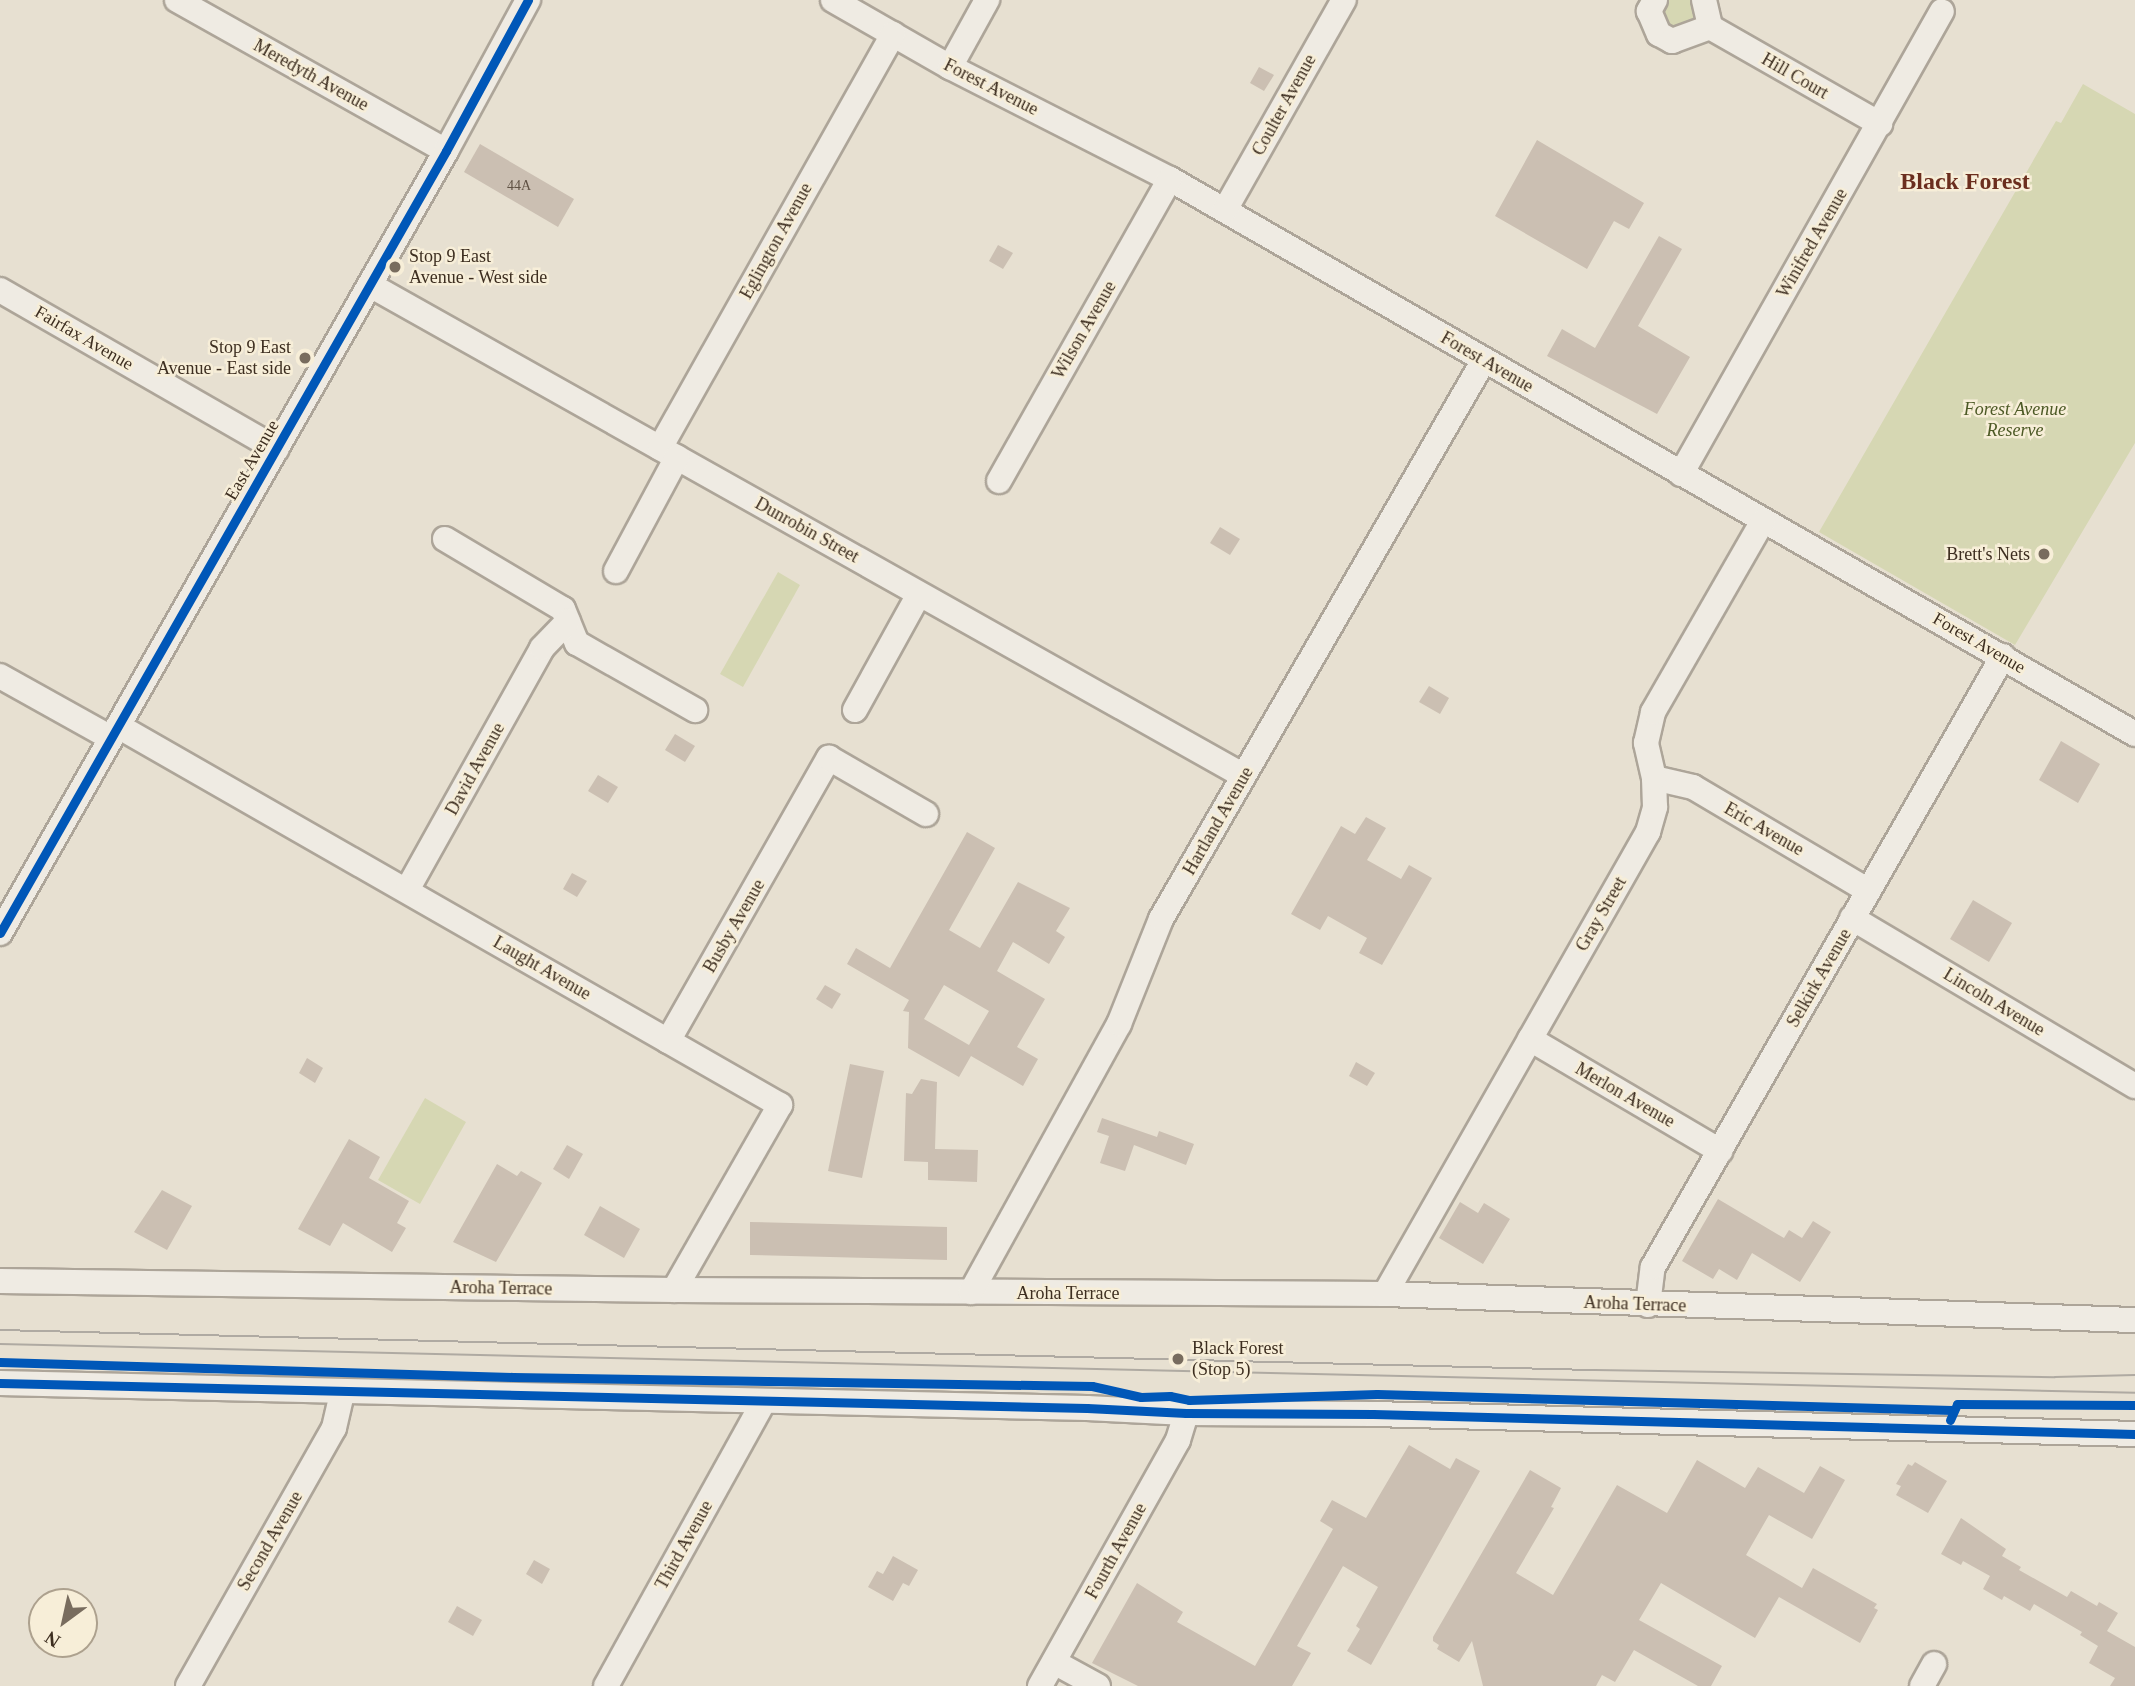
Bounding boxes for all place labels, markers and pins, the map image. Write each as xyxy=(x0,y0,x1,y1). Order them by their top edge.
place label: Stop 9 East Avenue - West side xyxy=(409,246,548,288)
marker: Stop 9 East Avenue - West side xyxy=(387,259,403,275)
place label: Stop 9 East Avenue - East side xyxy=(157,337,291,380)
marker: Stop 9 East Avenue - East side xyxy=(297,350,313,366)
place label: Brett's Nets xyxy=(1946,543,2030,565)
marker: Brett's Nets xyxy=(2036,546,2052,562)
place label: Black Forest (Stop 5) xyxy=(1192,1338,1283,1380)
marker: Black Forest (Stop 5) xyxy=(1170,1351,1186,1367)

